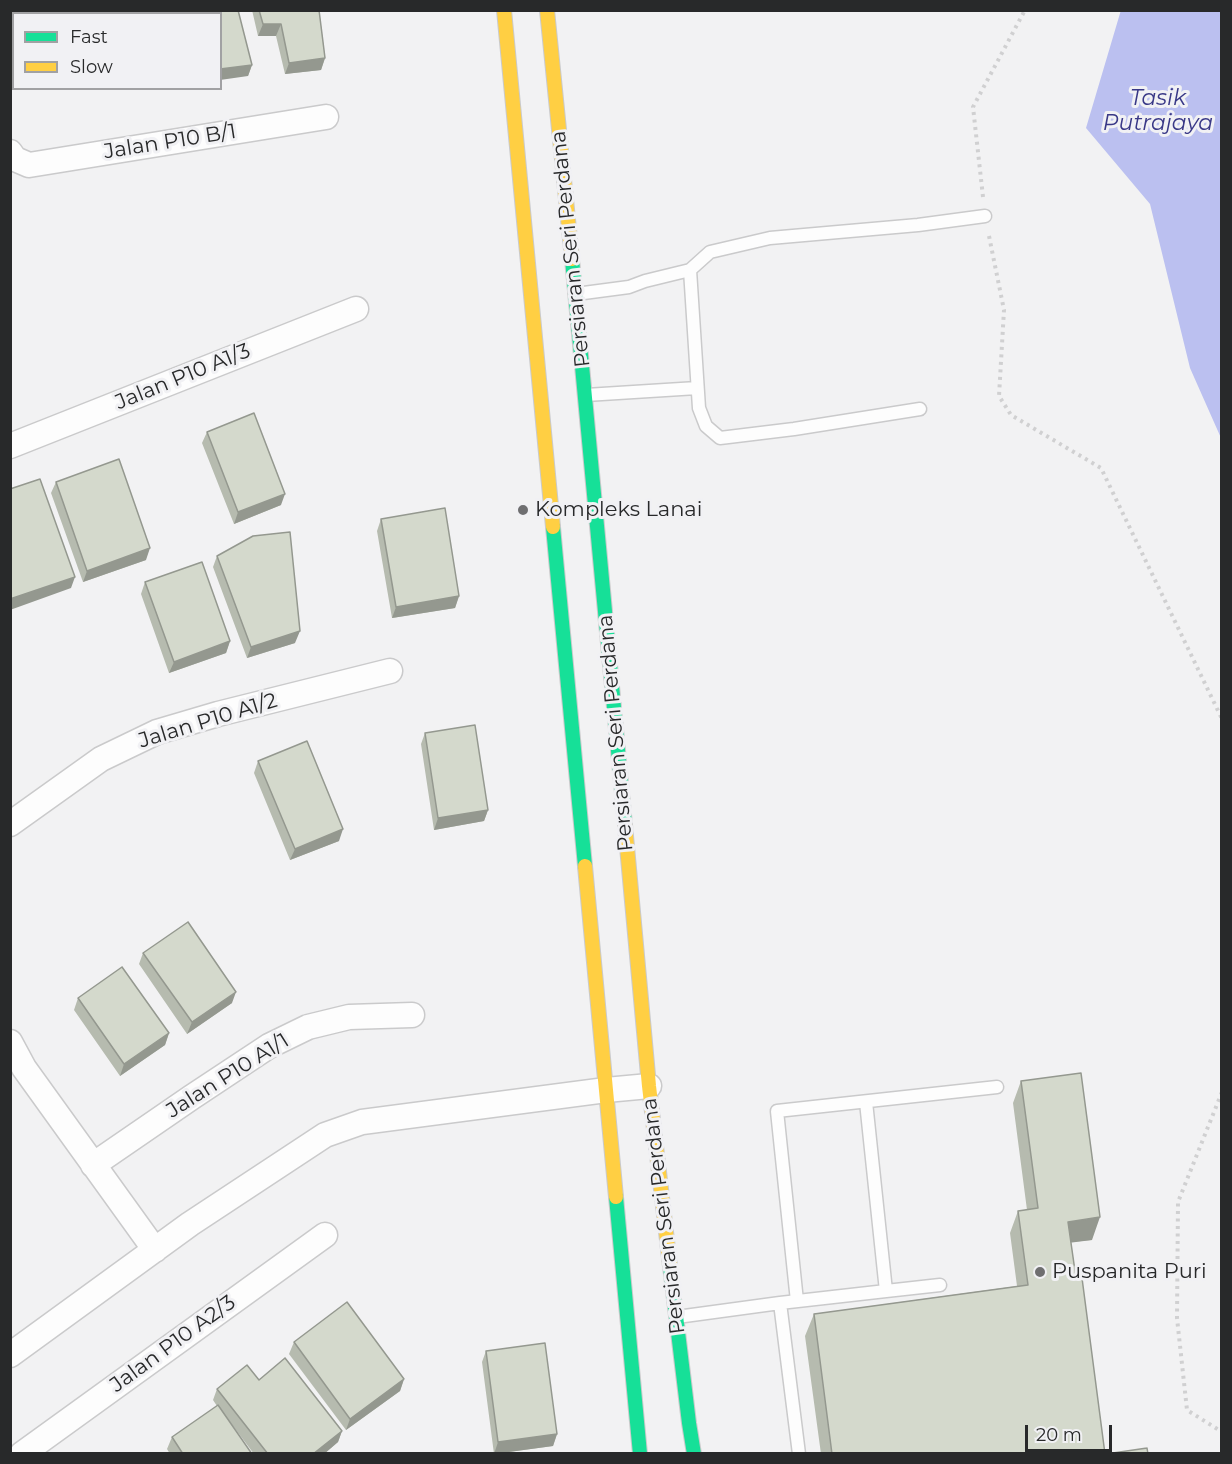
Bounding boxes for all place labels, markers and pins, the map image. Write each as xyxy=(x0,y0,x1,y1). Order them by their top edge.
place label: Kompleks Lanai xyxy=(535,497,702,523)
marker: Kompleks Lanai xyxy=(516,503,530,517)
place label: Puspanita Puri xyxy=(1052,1259,1207,1285)
marker: Puspanita Puri xyxy=(1033,1265,1047,1279)

